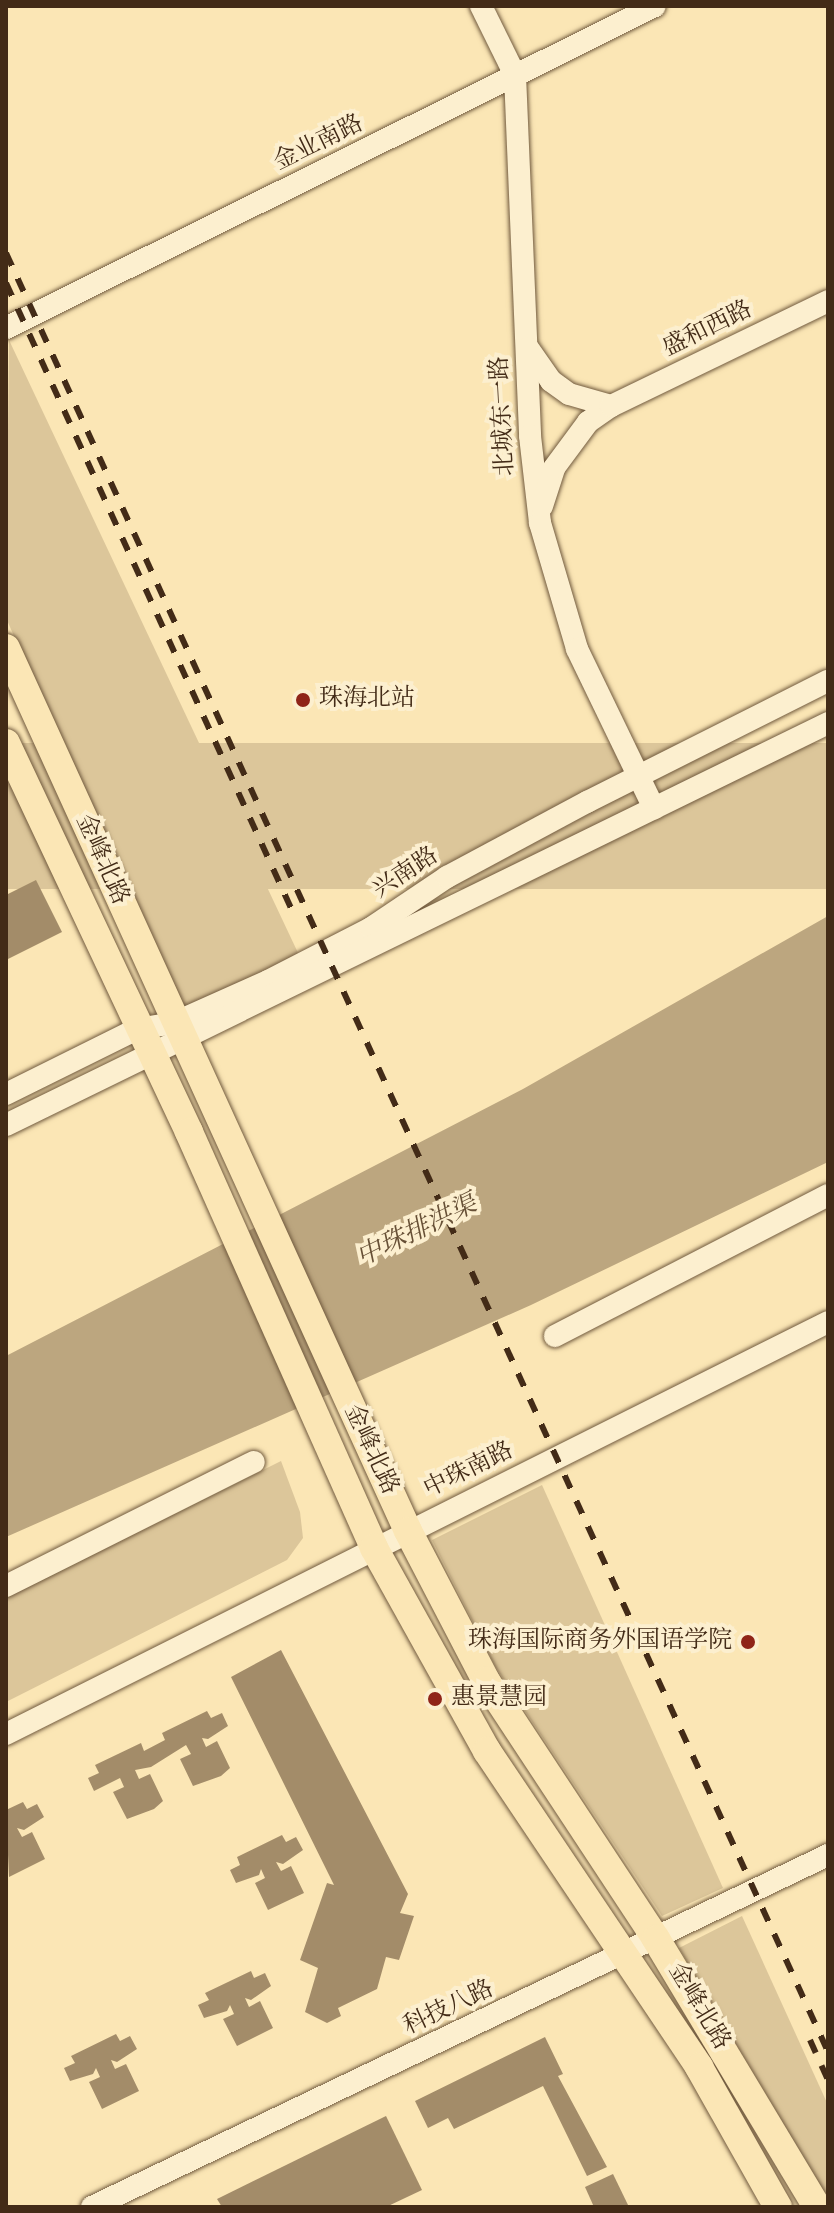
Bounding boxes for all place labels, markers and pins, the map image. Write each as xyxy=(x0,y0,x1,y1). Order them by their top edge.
place label: 珠海北站 xyxy=(319,686,415,714)
marker: 珠海北站 xyxy=(294,691,312,709)
place label: 珠海国际商务外国语学院 xyxy=(468,1628,732,1656)
marker: 珠海国际商务外国语学院 xyxy=(739,1633,757,1651)
place label: 惠景慧园 xyxy=(451,1685,547,1713)
marker: 惠景慧园 xyxy=(426,1690,444,1708)

